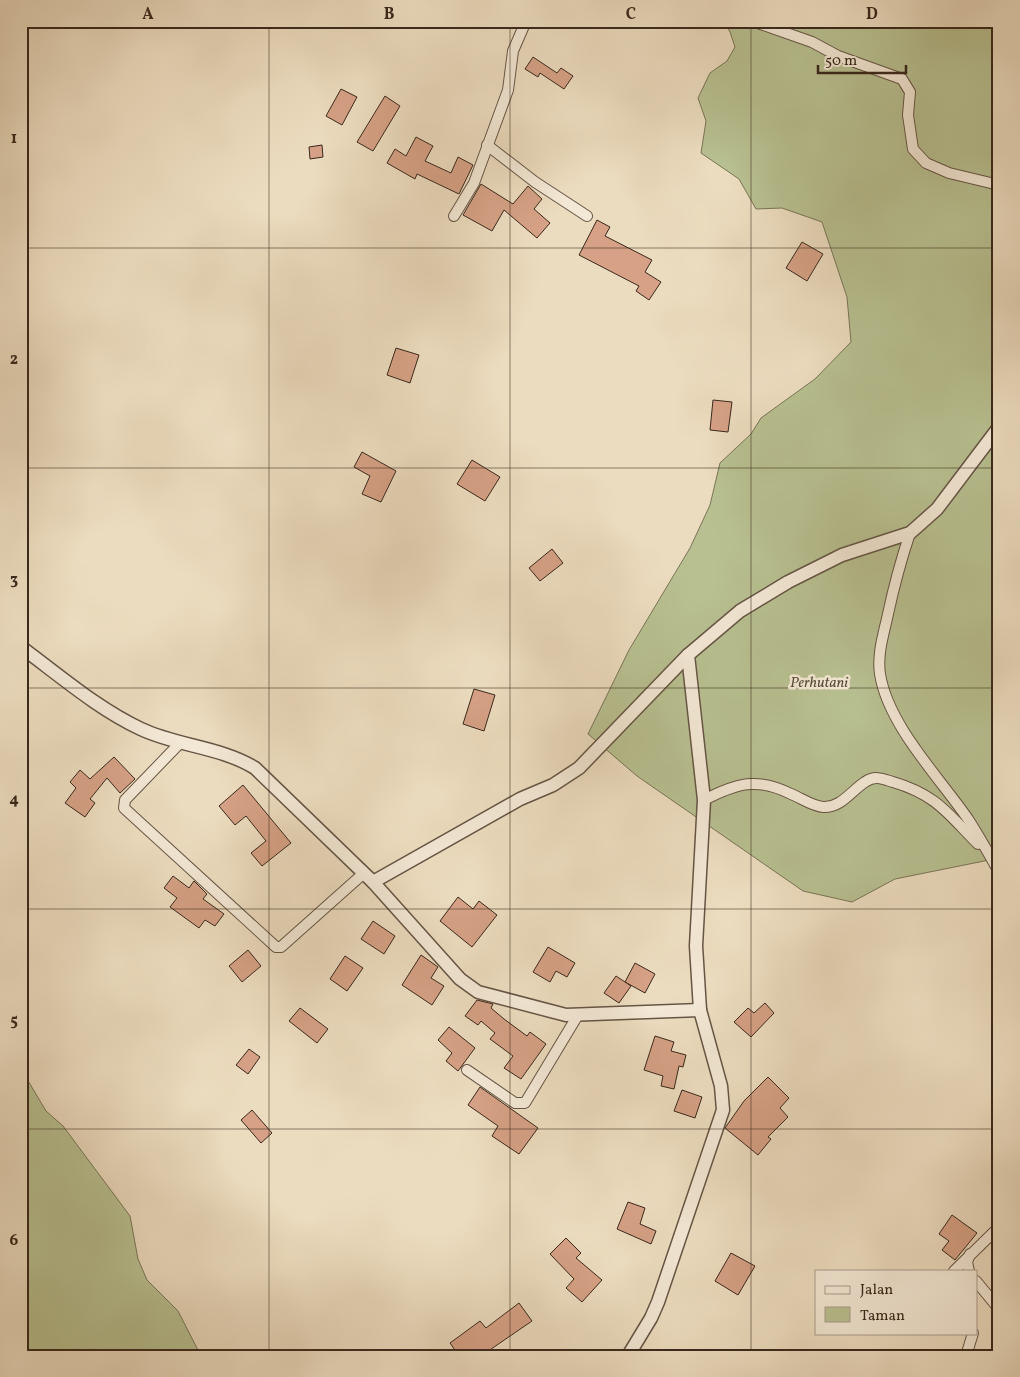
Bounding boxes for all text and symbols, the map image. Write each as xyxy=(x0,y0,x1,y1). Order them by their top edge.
text: A xyxy=(142,4,154,26)
text: B xyxy=(384,4,395,26)
text: C xyxy=(626,4,636,26)
text: D xyxy=(866,4,878,26)
scale bar xyxy=(818,42,905,74)
text: 50 m xyxy=(825,51,857,72)
text: 1 xyxy=(11,128,17,150)
text: 2 xyxy=(10,349,18,371)
text: 3 xyxy=(10,569,18,591)
park label: Perhutani xyxy=(790,673,848,694)
text: 4 xyxy=(9,789,19,811)
text: 5 xyxy=(10,1010,18,1032)
text: 6 xyxy=(10,1230,19,1252)
legend xyxy=(815,1270,978,1334)
text: Jalan xyxy=(860,1280,893,1301)
text: Taman xyxy=(860,1306,905,1327)

